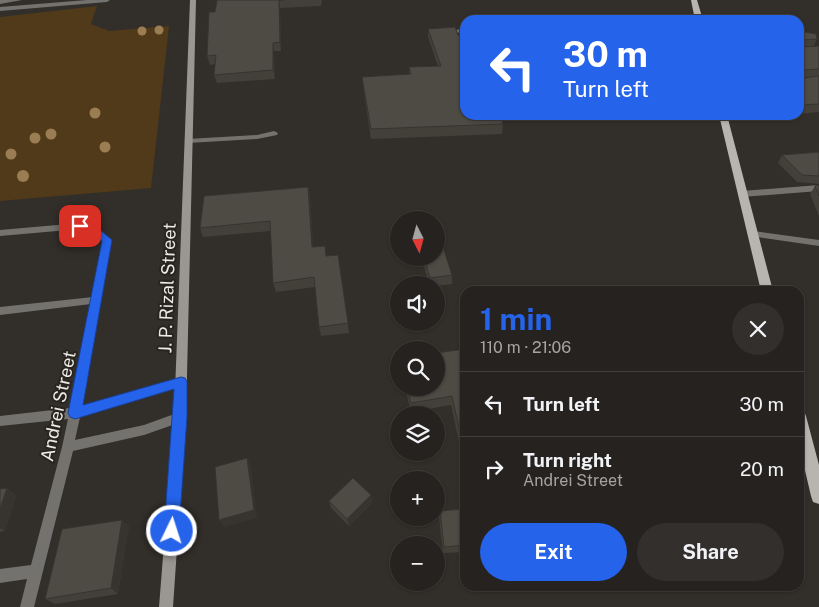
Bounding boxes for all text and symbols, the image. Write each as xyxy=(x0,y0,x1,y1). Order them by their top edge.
text: 30 m xyxy=(563,34,648,75)
icon: left xyxy=(480,35,545,100)
text: Turn left xyxy=(563,76,649,102)
pin xyxy=(59,205,101,247)
north arrow xyxy=(390,211,445,266)
map controls xyxy=(390,211,445,591)
icon: arrive xyxy=(66,212,94,240)
street label: J. P. Rizal Street xyxy=(154,222,180,354)
button: sound xyxy=(390,276,445,331)
text: 1 min xyxy=(480,301,552,337)
button: close xyxy=(732,303,784,355)
text: 110 m · 21:06 xyxy=(480,338,571,357)
button: search xyxy=(390,341,445,396)
street label: Andrei Street xyxy=(36,349,80,463)
icon: left xyxy=(480,390,508,418)
text: Turn left xyxy=(523,393,600,415)
text: 30 m xyxy=(739,393,784,415)
button: layers xyxy=(390,406,445,461)
text: Turn right xyxy=(523,449,612,471)
icon: right xyxy=(480,455,508,483)
text: 20 m xyxy=(740,458,784,480)
button: + xyxy=(390,471,445,526)
text: Andrei Street xyxy=(523,471,623,490)
position arrow xyxy=(145,504,197,556)
button: Exit xyxy=(480,523,627,581)
button: Share xyxy=(637,523,784,581)
button: − xyxy=(390,536,445,591)

